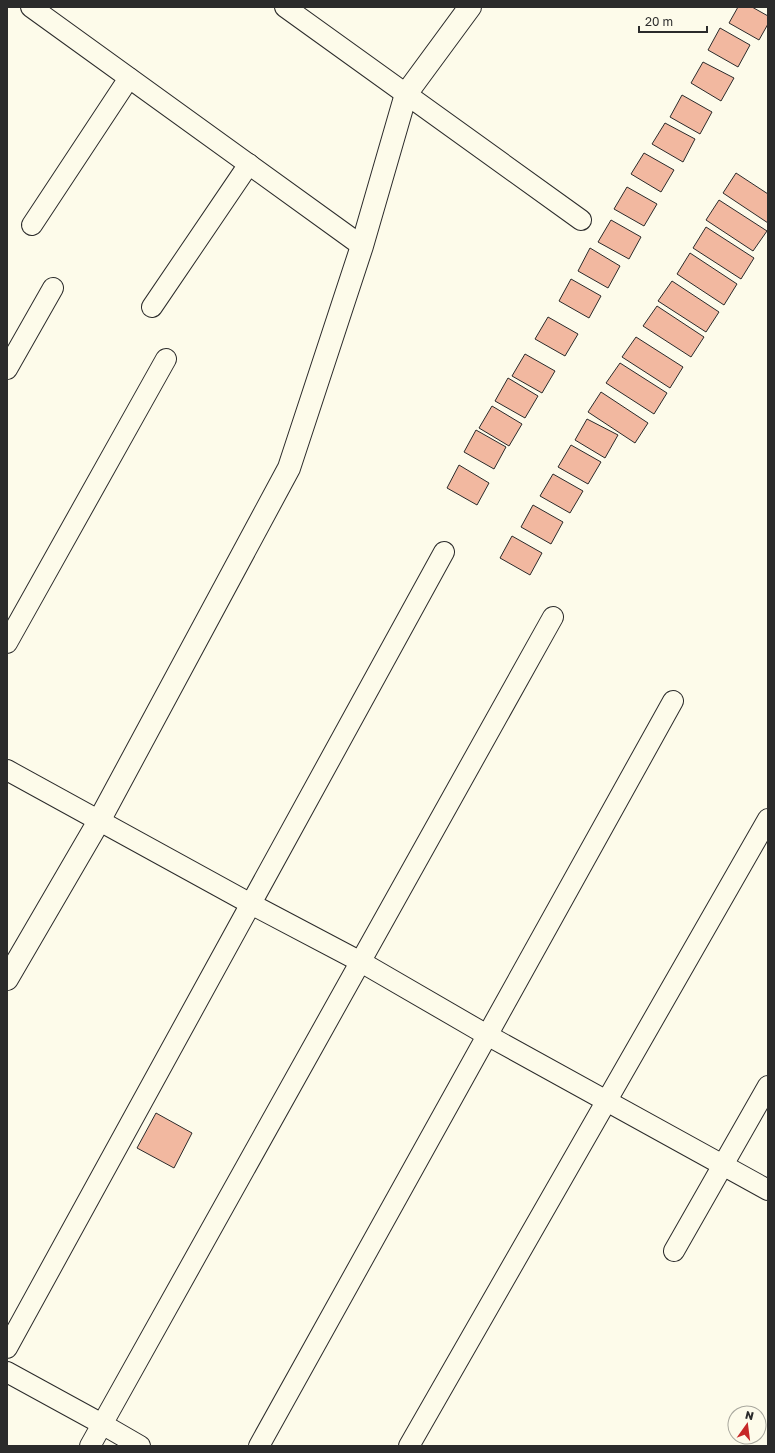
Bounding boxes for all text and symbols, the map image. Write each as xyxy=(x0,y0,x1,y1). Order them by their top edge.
scale bar xyxy=(639,8,707,34)
text: 20 m xyxy=(645,14,673,29)
north arrow xyxy=(727,1405,767,1445)
text: N xyxy=(744,1407,755,1422)

